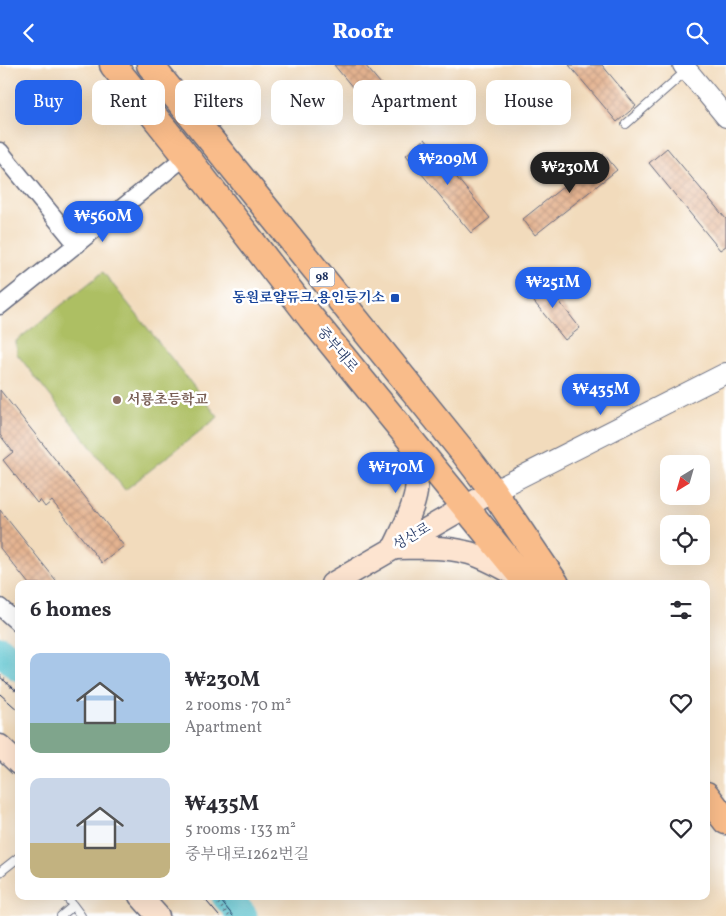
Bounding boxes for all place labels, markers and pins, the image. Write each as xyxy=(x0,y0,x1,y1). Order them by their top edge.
pin: ₩209M xyxy=(413,143,483,186)
pin: ₩230M xyxy=(535,151,605,194)
pin: ₩560M xyxy=(68,201,138,243)
pin: ₩251M xyxy=(518,267,588,309)
place label: 동원로얄듀크.용인등기소 xyxy=(232,289,385,308)
marker: 동원로얄듀크.용인등기소 xyxy=(389,292,401,304)
pin: ₩435M xyxy=(566,373,636,416)
place label: 서룡초등학교 xyxy=(127,391,209,410)
marker: 서룡초등학교 xyxy=(111,394,123,406)
pin: ₩170M xyxy=(361,451,431,494)

